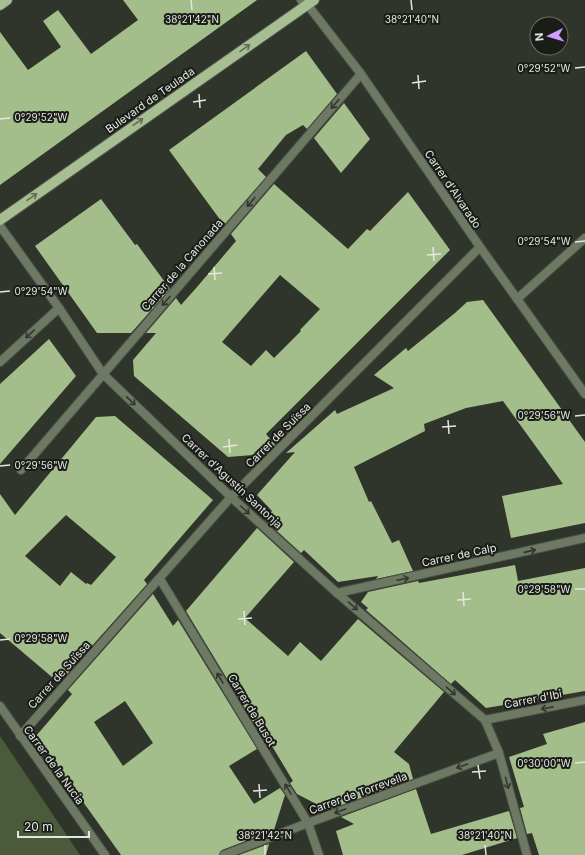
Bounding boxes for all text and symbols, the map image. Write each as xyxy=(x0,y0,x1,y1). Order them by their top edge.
text: 38°21'42"N xyxy=(165,13,219,25)
text: 38°21'40"N xyxy=(385,13,439,25)
north arrow xyxy=(529,16,569,56)
text: N xyxy=(532,32,546,42)
one-way arrow xyxy=(239,44,250,52)
text: 0°29'52"W xyxy=(518,62,571,74)
street label: Bulevard de Teulada xyxy=(103,64,197,136)
one-way arrow xyxy=(331,98,340,109)
text: 0°29'52"W xyxy=(15,111,68,123)
one-way arrow xyxy=(133,118,144,126)
street label: Carrer d'Alvarado xyxy=(422,147,485,231)
one-way arrow xyxy=(26,193,37,201)
one-way arrow xyxy=(246,197,255,208)
street label: Carrer de la Canonada xyxy=(138,216,226,314)
text: 0°29'54"W xyxy=(517,235,571,247)
text: 0°29'54"W xyxy=(14,285,68,297)
one-way arrow xyxy=(161,296,170,306)
one-way arrow xyxy=(25,330,35,339)
one-way arrow xyxy=(126,396,136,405)
street label: Carrer de Suïssa xyxy=(243,400,313,470)
text: 0°29'56"W xyxy=(518,409,571,421)
street label: Carrer d'Agustín Santonja xyxy=(179,431,285,531)
text: 0°29'56"W xyxy=(15,459,68,471)
one-way arrow xyxy=(240,505,250,514)
street label: Carrer de Calp xyxy=(420,540,498,570)
one-way arrow xyxy=(523,546,536,554)
one-way arrow xyxy=(396,574,409,582)
text: 0°29'58"W xyxy=(518,583,571,595)
one-way arrow xyxy=(347,601,357,610)
text: 0°29'58"W xyxy=(15,632,68,644)
street label: Carrer de Suïssa xyxy=(25,638,93,712)
street label: Carrer de Busot xyxy=(225,671,279,749)
one-way arrow xyxy=(216,672,224,684)
one-way arrow xyxy=(446,686,456,695)
street label: Carrer d'Ibi xyxy=(503,687,563,711)
one-way arrow xyxy=(541,704,554,712)
street label: Carrer de la Nucia xyxy=(21,723,87,807)
text: 0°30'00"W xyxy=(517,757,571,769)
one-way arrow xyxy=(457,763,469,771)
street label: Carrer de Torrevella xyxy=(307,769,409,817)
one-way arrow xyxy=(504,776,512,789)
one-way arrow xyxy=(284,784,292,795)
one-way arrow xyxy=(335,807,347,815)
scale bar xyxy=(18,813,89,839)
text: 20 m xyxy=(24,819,53,834)
text: 38°21'42"N xyxy=(238,829,292,841)
text: 38°21'40"N xyxy=(458,829,512,841)

